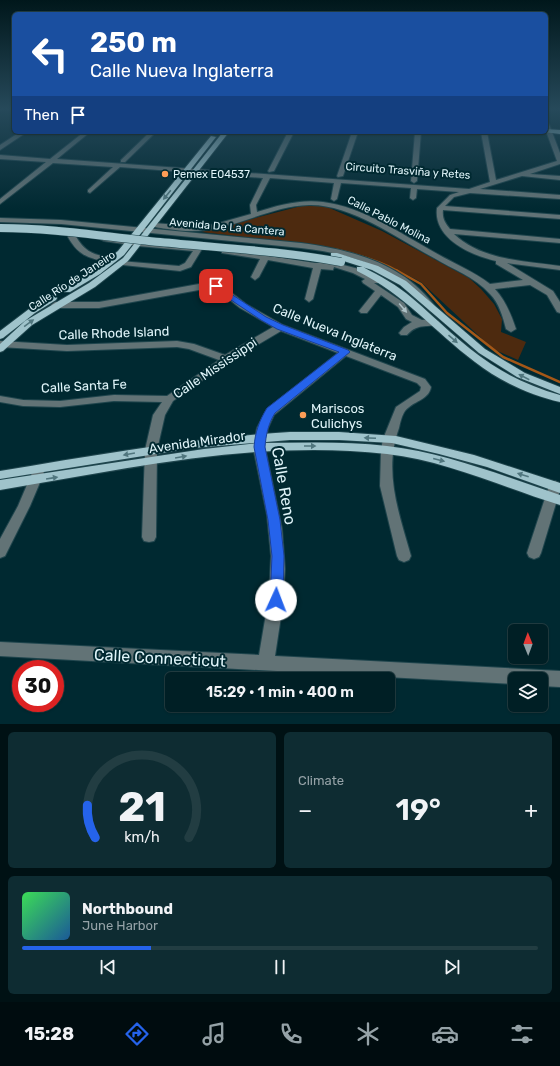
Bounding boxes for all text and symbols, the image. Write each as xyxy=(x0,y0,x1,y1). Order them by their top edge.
text: 250 m xyxy=(90,26,177,59)
icon: left xyxy=(24,28,76,80)
text: Calle Nueva Inglaterra xyxy=(90,60,274,82)
icon: arrive xyxy=(67,104,89,126)
text: Then xyxy=(24,106,59,124)
street label: Circuito Trasviña y Retes xyxy=(345,160,471,182)
place label: Pemex E04537 xyxy=(173,168,250,181)
marker: Pemex E04537 xyxy=(160,169,170,179)
one-way arrow xyxy=(162,190,171,201)
street label: Calle Pablo Molina xyxy=(345,193,433,247)
street label: Avenida De La Cantera xyxy=(169,215,285,239)
street label: Calle Río de Janeiro xyxy=(26,248,118,314)
pin xyxy=(199,269,233,303)
icon: arrive xyxy=(205,275,227,297)
street label: Calle Nueva Inglaterra xyxy=(270,300,399,365)
one-way arrow xyxy=(398,303,407,314)
one-way arrow xyxy=(23,319,34,327)
street label: Calle Rhode Island xyxy=(58,324,170,342)
one-way arrow xyxy=(448,334,458,344)
street label: Calle Mississippi xyxy=(170,335,260,401)
one-way arrow xyxy=(518,373,530,380)
street label: Calle Santa Fe xyxy=(41,376,127,396)
place label: Mariscos Culichys xyxy=(311,401,365,431)
marker: Mariscos Culichys xyxy=(298,410,308,420)
street label: Avenida Mirador xyxy=(148,428,246,456)
one-way arrow xyxy=(364,435,376,442)
one-way arrow xyxy=(304,443,317,449)
street label: Calle Reno xyxy=(268,446,300,526)
one-way arrow xyxy=(123,451,135,457)
one-way arrow xyxy=(175,454,187,460)
one-way arrow xyxy=(433,457,445,463)
one-way arrow xyxy=(517,472,529,478)
one-way arrow xyxy=(46,475,59,481)
position arrow xyxy=(255,579,297,621)
north arrow xyxy=(508,624,548,664)
map controls xyxy=(508,624,548,712)
street label: Calle Connecticut xyxy=(94,645,226,671)
speed limit sign: 30 xyxy=(12,660,64,712)
button: layers xyxy=(508,672,548,712)
text: 15:29 · 1 min · 400 m xyxy=(206,683,354,701)
text: Climate xyxy=(298,773,344,788)
text: 21 xyxy=(118,782,166,831)
text: 19° xyxy=(396,792,441,828)
text: − xyxy=(298,797,312,824)
text: + xyxy=(524,797,538,824)
text: km/h xyxy=(124,829,160,846)
text: Northbound xyxy=(82,900,173,918)
text: June Harbor xyxy=(82,918,158,933)
icon: previous xyxy=(97,956,119,978)
icon: pause xyxy=(269,956,291,978)
icon: next xyxy=(441,956,463,978)
icon: directions xyxy=(123,1020,151,1048)
icon: music xyxy=(200,1020,228,1048)
icon: phone xyxy=(277,1020,305,1048)
icon: climate xyxy=(354,1020,382,1048)
icon: car xyxy=(431,1020,459,1048)
icon: filters xyxy=(508,1020,536,1048)
text: 15:28 xyxy=(24,1023,74,1045)

